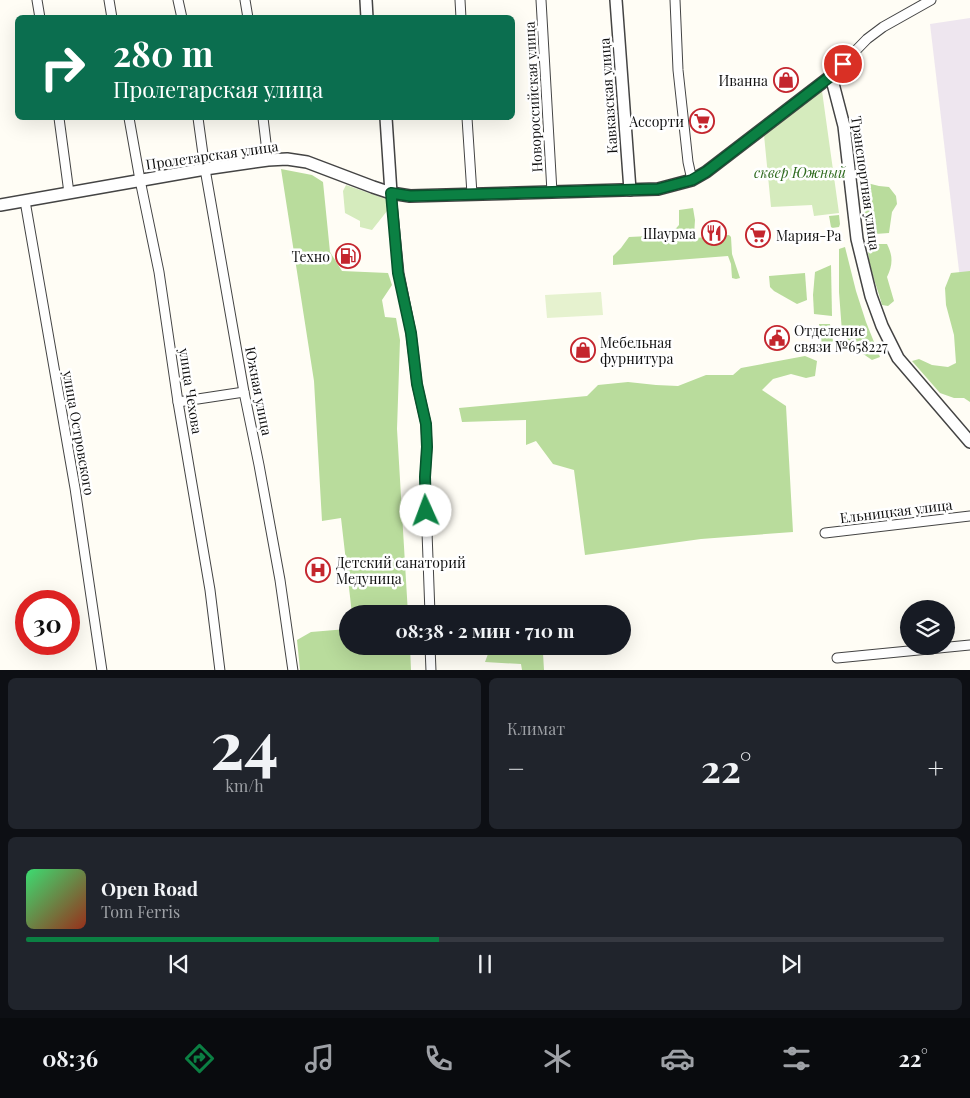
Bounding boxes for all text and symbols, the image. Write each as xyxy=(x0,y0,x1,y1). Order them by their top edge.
street label: Новороссийская улица xyxy=(520,21,546,173)
text: 280 m xyxy=(113,29,213,76)
icon: right xyxy=(30,35,95,100)
street label: Кавказская улица xyxy=(594,37,622,155)
pin xyxy=(822,43,864,85)
icon: arrive xyxy=(829,50,857,78)
shop icon: Иванна xyxy=(773,67,799,93)
place label: Иванна xyxy=(718,71,768,90)
text: Пролетарская улица xyxy=(113,74,323,104)
supermarket icon: Ассорти xyxy=(689,108,715,134)
place label: Ассорти xyxy=(628,112,684,131)
street label: Транспортная улица xyxy=(847,115,885,251)
street label: Пролетарская улица xyxy=(144,136,280,174)
park label: сквер Южный xyxy=(754,163,847,182)
restaurant icon: Шаурма xyxy=(701,220,727,246)
supermarket icon: Мария-Ра xyxy=(745,222,771,248)
place label: Шаурма xyxy=(643,224,696,243)
place label: Мария-Ра xyxy=(776,226,841,245)
fuel station icon: Техно xyxy=(335,243,361,269)
place label: Техно xyxy=(292,247,330,266)
place label: Отделение связи №658227 xyxy=(794,321,888,356)
public building icon: Отделение связи №658227 xyxy=(764,325,790,351)
place label: Мебельная фурнитура xyxy=(600,333,673,368)
shop icon: Мебельная фурнитура xyxy=(570,337,596,363)
street label: Южная улица xyxy=(241,345,277,437)
street label: улица Чехова xyxy=(175,346,207,435)
street label: улица Островского xyxy=(59,368,99,497)
position arrow xyxy=(399,484,451,536)
street label: Ельницкая улица xyxy=(839,495,953,527)
place label: Детский санаторий Медуница xyxy=(336,553,466,588)
hospital icon: Детский санаторий Медуница xyxy=(305,557,331,583)
speed limit sign: 30 xyxy=(15,590,80,655)
map controls xyxy=(900,600,955,655)
button: layers xyxy=(900,600,955,655)
text: 08:38 · 2 мин · 710 m xyxy=(395,617,575,643)
text: 24 xyxy=(210,699,279,785)
text: Климат xyxy=(507,718,565,739)
text: 22° xyxy=(701,742,752,793)
text: − xyxy=(507,749,525,786)
text: + xyxy=(928,749,944,786)
text: km/h xyxy=(225,775,264,796)
text: Open Road xyxy=(101,875,198,901)
text: Tom Ferris xyxy=(101,901,180,922)
icon: previous xyxy=(165,950,193,978)
icon: pause xyxy=(471,950,499,978)
icon: next xyxy=(777,950,805,978)
icon: directions xyxy=(182,1041,217,1076)
icon: music xyxy=(302,1041,337,1076)
icon: phone xyxy=(421,1041,456,1076)
icon: climate xyxy=(540,1041,575,1076)
icon: car xyxy=(660,1041,695,1076)
icon: filters xyxy=(779,1041,814,1076)
text: 08:36 xyxy=(42,1043,98,1073)
text: 22° xyxy=(898,1043,928,1073)

